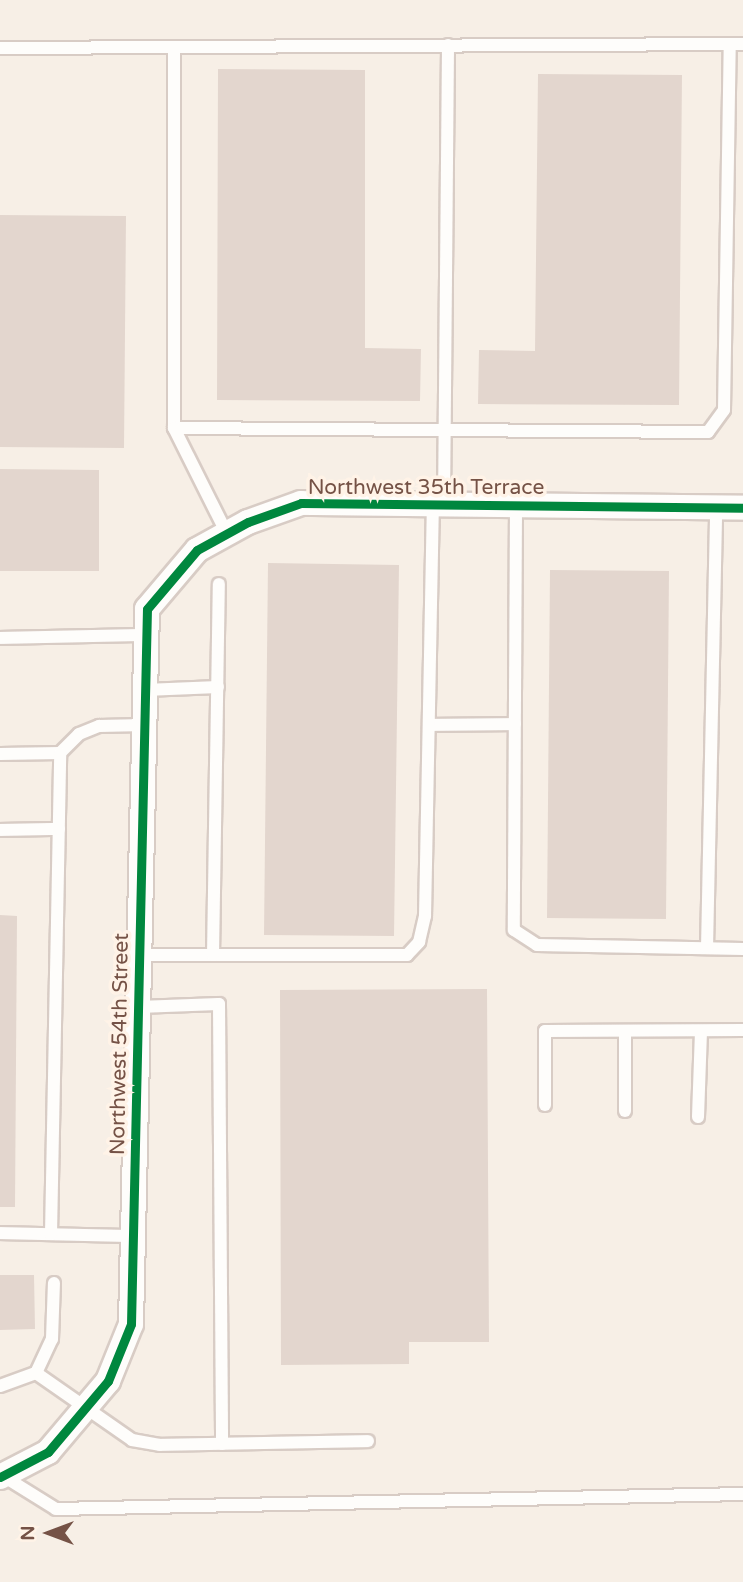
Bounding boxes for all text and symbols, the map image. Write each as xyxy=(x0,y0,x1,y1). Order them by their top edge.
street label: Northwest 35th Terrace xyxy=(308,475,544,501)
street label: Northwest 54th Street xyxy=(105,933,135,1155)
north arrow xyxy=(14,1498,84,1568)
text: N xyxy=(17,1525,39,1541)

